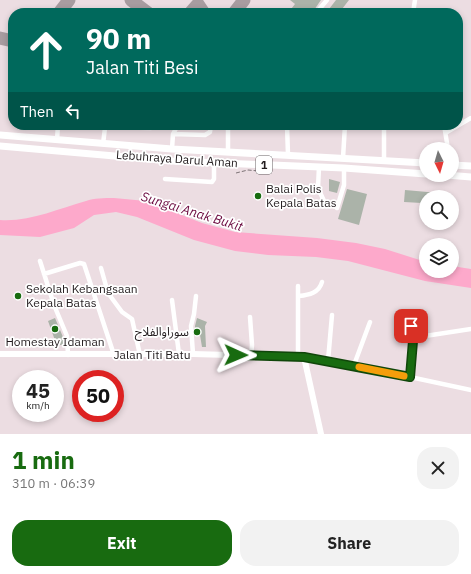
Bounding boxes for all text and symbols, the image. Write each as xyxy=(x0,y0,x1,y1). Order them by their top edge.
text: 90 m xyxy=(86,20,151,57)
icon: ahead xyxy=(20,24,72,76)
text: Jalan Titi Besi xyxy=(86,56,199,79)
icon: left xyxy=(62,100,84,122)
text: Then xyxy=(20,102,54,121)
north arrow xyxy=(419,142,459,182)
map controls xyxy=(419,142,459,278)
street label: Lebuhraya Darul Aman xyxy=(116,147,238,170)
road number: 1 xyxy=(256,156,272,174)
place label: Balai Polis Kepala Batas xyxy=(266,181,337,210)
water label: Sungai Anak Bukit xyxy=(139,188,246,235)
button: search xyxy=(419,190,459,230)
marker: Balai Polis Kepala Batas xyxy=(253,191,263,201)
button: layers xyxy=(419,238,459,278)
place label: Sekolah Kebangsaan Kepala Batas xyxy=(26,281,138,310)
marker: Sekolah Kebangsaan Kepala Batas xyxy=(13,291,23,301)
pin xyxy=(394,309,428,343)
icon: arrive xyxy=(400,315,422,337)
marker: Homestay Idaman xyxy=(50,324,60,334)
place label: سوراوالفلاح xyxy=(135,324,189,341)
marker: سوراوالفلاح xyxy=(192,327,202,337)
place label: Homestay Idaman xyxy=(5,334,105,349)
position arrow xyxy=(215,334,257,376)
street label: Jalan Titi Batu xyxy=(113,347,191,362)
speed limit sign: 50 xyxy=(72,370,124,422)
text: 45 xyxy=(26,377,50,404)
text: km/h xyxy=(26,399,50,412)
text: 1 min xyxy=(12,444,75,476)
button: close xyxy=(417,447,459,489)
text: 310 m · 06:39 xyxy=(12,475,95,492)
button: Exit xyxy=(12,520,232,566)
button: Share xyxy=(240,520,459,566)

